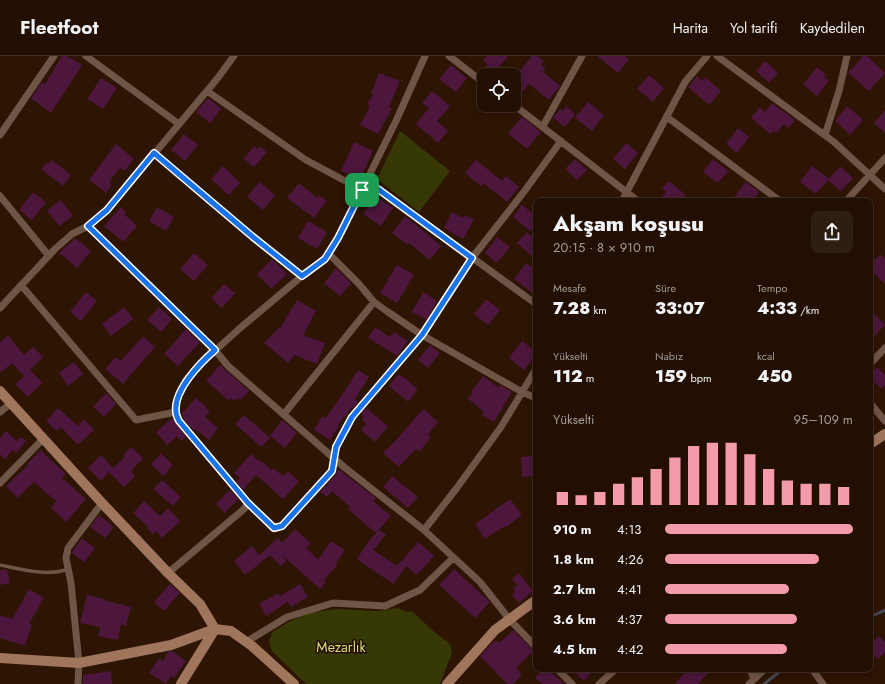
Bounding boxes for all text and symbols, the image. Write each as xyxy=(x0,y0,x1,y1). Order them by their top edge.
text: Fleetfoot xyxy=(20,14,98,41)
text: Harita xyxy=(673,18,708,38)
text: Yol tarifi xyxy=(730,18,778,38)
text: Kaydedilen xyxy=(800,18,865,38)
map controls xyxy=(477,68,521,112)
button: locate xyxy=(477,68,521,112)
pin xyxy=(345,173,379,207)
icon: arrive xyxy=(351,179,373,201)
text: Akşam koşusu xyxy=(553,207,704,239)
button: share xyxy=(811,211,853,253)
text: 20:15 · 8 × 910 m xyxy=(553,238,655,257)
text: Mesafe xyxy=(553,280,586,296)
text: Süre xyxy=(655,280,676,296)
text: Tempo xyxy=(757,280,788,296)
text: 7.28 xyxy=(553,296,590,320)
text: 33:07 xyxy=(655,296,705,320)
text: 4:33 xyxy=(757,296,797,320)
text: km xyxy=(590,302,607,318)
text: /km xyxy=(797,302,819,318)
text: Yükselti xyxy=(553,348,588,364)
text: Nabız xyxy=(655,348,683,364)
text: kcal xyxy=(757,348,775,364)
text: 112 xyxy=(553,364,583,388)
text: 159 xyxy=(655,364,687,388)
text: 450 xyxy=(757,364,792,388)
text: m xyxy=(583,370,594,386)
text: bpm xyxy=(687,370,712,386)
text: Yükselti xyxy=(553,410,594,429)
text: 95–109 m xyxy=(793,410,853,429)
text: 910 m xyxy=(553,520,591,539)
text: 4:13 xyxy=(617,520,641,539)
text: 1.8 km xyxy=(553,550,594,569)
text: 4:26 xyxy=(617,550,643,569)
text: 2.7 km xyxy=(553,580,596,599)
text: 4:41 xyxy=(617,580,642,599)
text: 3.6 km xyxy=(553,610,596,629)
text: 4:37 xyxy=(617,610,642,629)
park label: Mezarlık xyxy=(316,637,367,657)
text: 4.5 km xyxy=(553,640,597,659)
text: 4:42 xyxy=(617,640,643,659)

